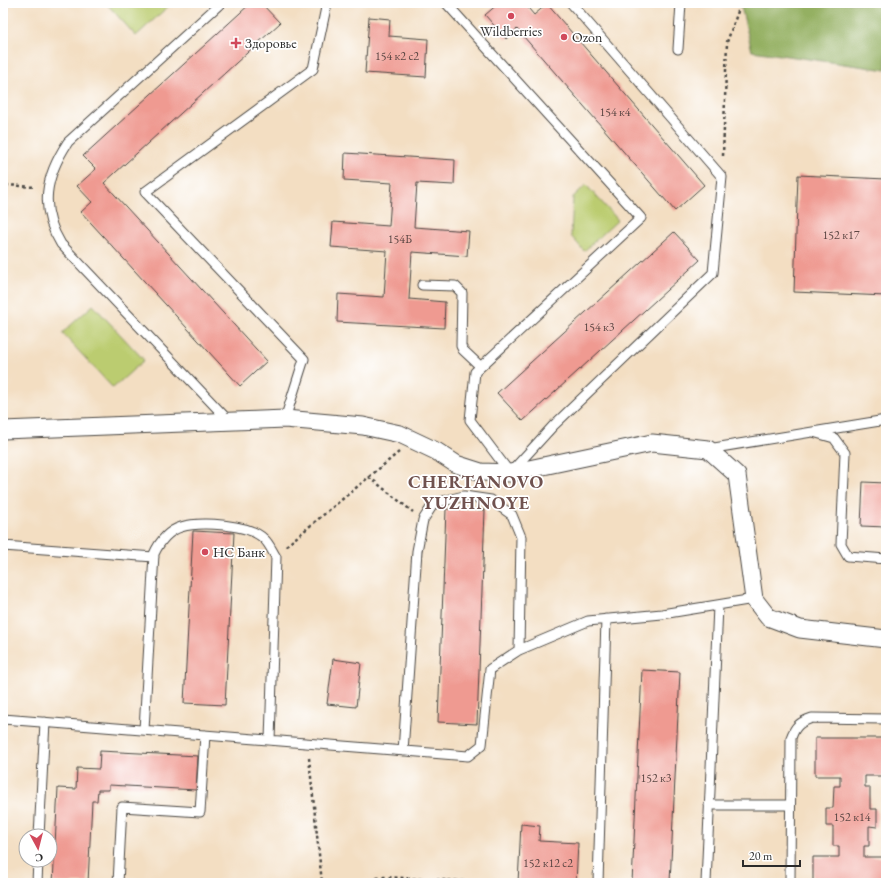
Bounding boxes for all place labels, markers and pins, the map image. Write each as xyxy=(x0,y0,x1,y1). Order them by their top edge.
marker: Wildberries xyxy=(506,11,516,21)
place label: Wildberries xyxy=(480,22,542,40)
place label: Ozon xyxy=(572,28,603,46)
marker: Ozon xyxy=(559,32,569,42)
place label: Здоровье xyxy=(245,34,297,52)
marker: Здоровье xyxy=(230,37,242,49)
place label: НС Банк xyxy=(213,543,265,561)
marker: НС Банк xyxy=(200,547,210,557)

